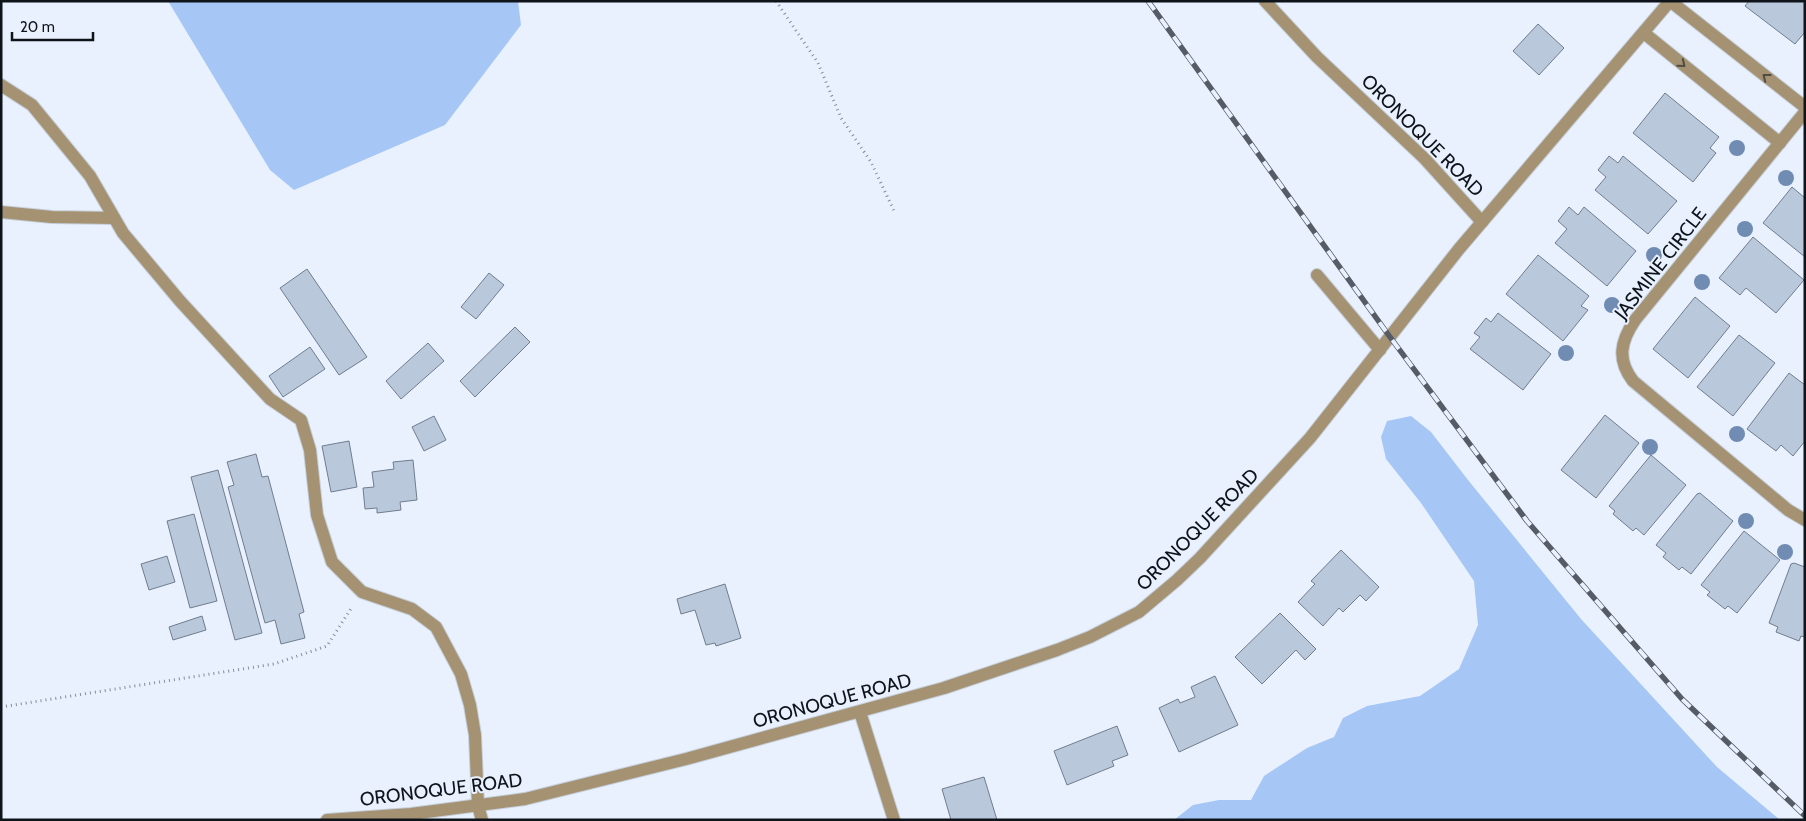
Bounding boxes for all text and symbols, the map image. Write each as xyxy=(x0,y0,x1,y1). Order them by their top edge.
scale bar xyxy=(12,10,94,42)
text: 20 m xyxy=(20,18,55,36)
one-way arrow xyxy=(1676,59,1685,67)
street label: ORONOQUE ROAD xyxy=(1357,69,1489,201)
one-way arrow xyxy=(1763,73,1772,82)
street label: JASMINE CIRCLE xyxy=(1609,203,1711,325)
street label: ORONOQUE ROAD xyxy=(1131,463,1263,595)
street label: ORONOQUE ROAD xyxy=(750,668,914,733)
street label: ORONOQUE ROAD xyxy=(359,768,524,811)

